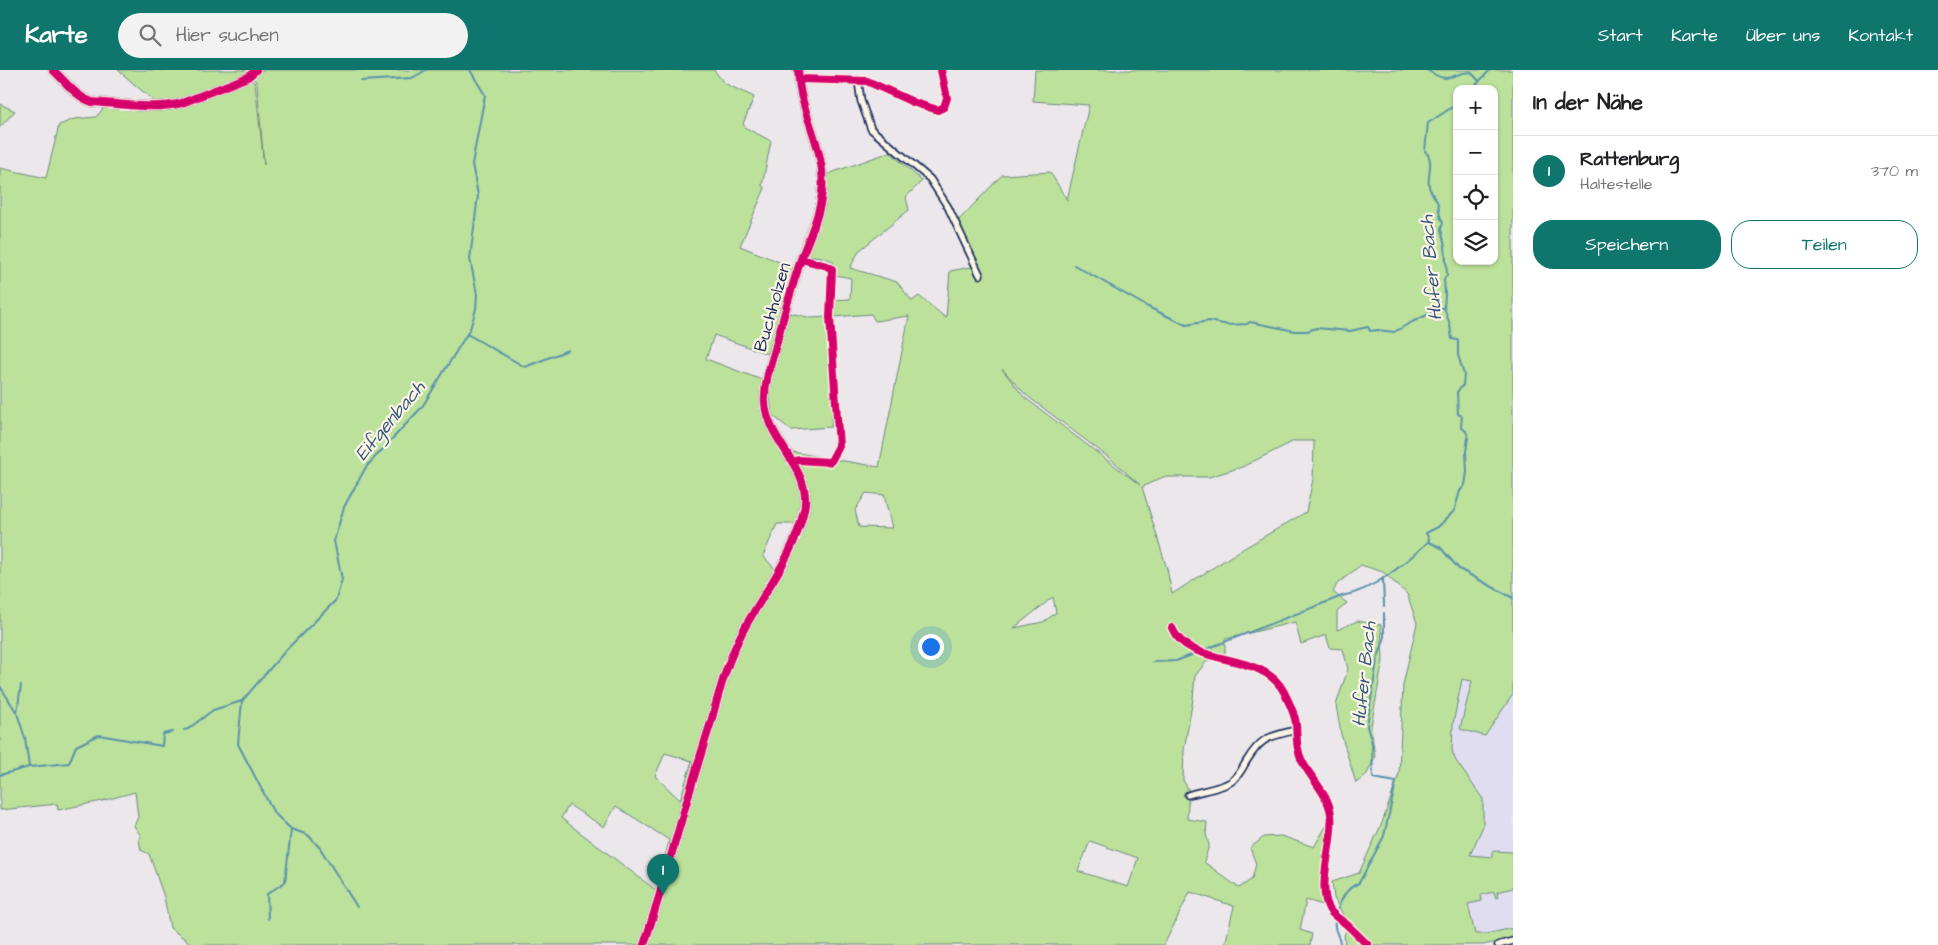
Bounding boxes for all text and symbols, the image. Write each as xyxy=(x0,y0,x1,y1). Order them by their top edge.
search box xyxy=(118,13,468,58)
text: Karte xyxy=(25,18,88,52)
icon: search xyxy=(136,21,164,49)
text: Hier suchen xyxy=(176,22,279,49)
text: Start xyxy=(1598,23,1643,48)
text: Karte xyxy=(1671,23,1718,48)
text: Über uns xyxy=(1746,23,1820,48)
text: Kontakt xyxy=(1848,23,1913,48)
map controls xyxy=(1453,85,1498,265)
button: + xyxy=(1453,85,1498,130)
text: In der Nähe xyxy=(1533,88,1643,117)
button: − xyxy=(1453,130,1498,175)
text: Rattenburg xyxy=(1580,146,1679,173)
text: 1 xyxy=(1548,160,1550,182)
text: 370 m xyxy=(1871,160,1918,182)
text: Haltestelle xyxy=(1580,173,1652,195)
button: locate xyxy=(1453,175,1498,220)
water label: Hufer Bach xyxy=(1413,213,1450,322)
button: layers xyxy=(1453,220,1498,265)
button: Speichern xyxy=(1533,220,1721,269)
button: Teilen xyxy=(1731,220,1918,269)
street label: Buchholzen xyxy=(748,260,797,355)
water label: Eifgenbach xyxy=(349,374,433,467)
water label: Hufer Bach xyxy=(1346,619,1384,728)
your location xyxy=(918,634,944,660)
pin: 1 xyxy=(647,854,679,895)

